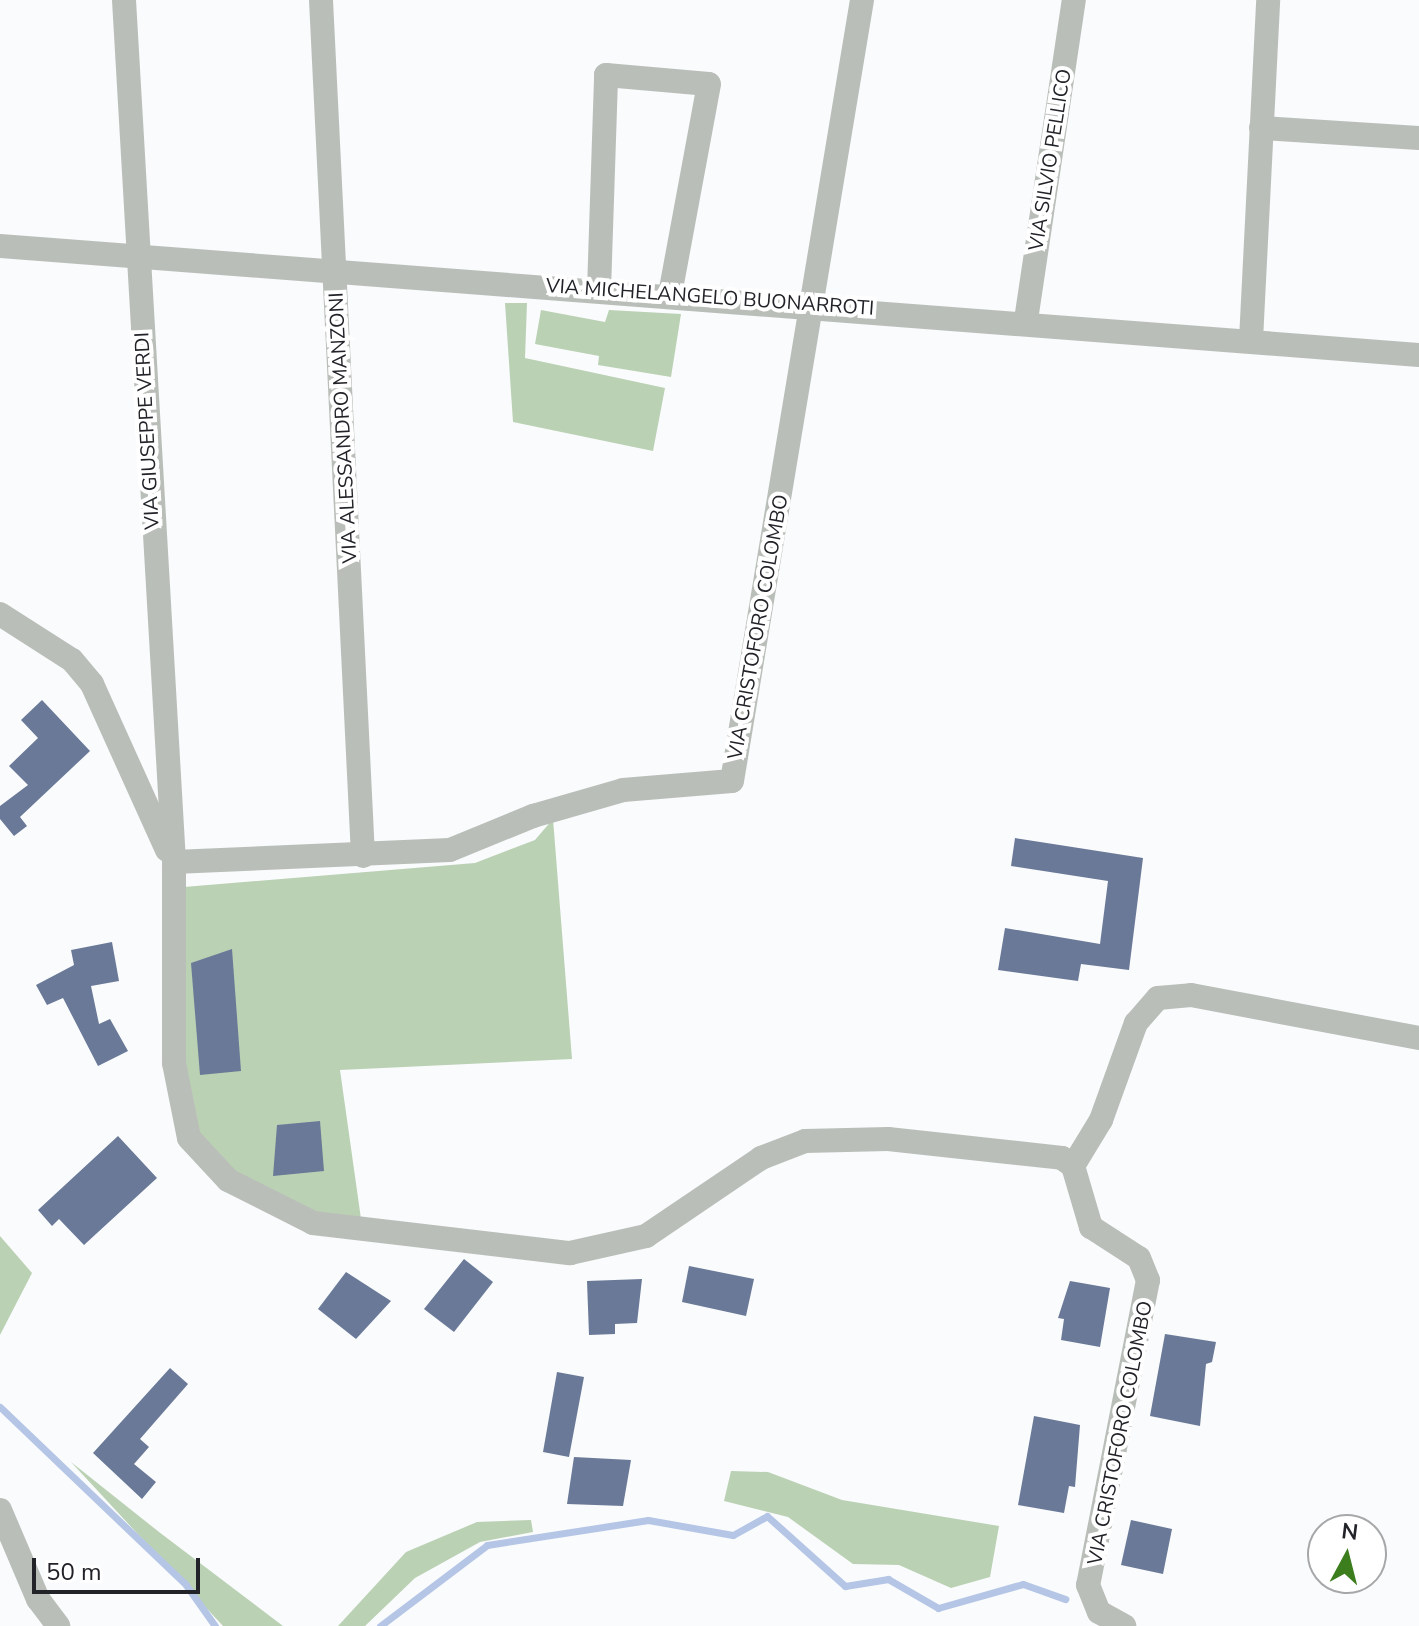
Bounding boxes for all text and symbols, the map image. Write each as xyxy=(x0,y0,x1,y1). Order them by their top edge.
street label: VIA SILVIO PELLICO xyxy=(1024,67,1076,253)
street label: VIA MICHELANGELO BUONARROTI xyxy=(545,274,875,320)
street label: VIA ALESSANDRO MANZONI xyxy=(324,292,362,564)
street label: VIA GIUSEPPE VERDI xyxy=(130,332,164,530)
street label: VIA CRISTOFORO COLOMBO xyxy=(723,493,793,761)
street label: VIA CRISTOFORO COLOMBO xyxy=(1083,1299,1157,1567)
north arrow xyxy=(1307,1514,1387,1594)
text: N xyxy=(1340,1516,1360,1548)
scale bar xyxy=(36,1542,204,1592)
text: 50 m xyxy=(46,1556,102,1588)

